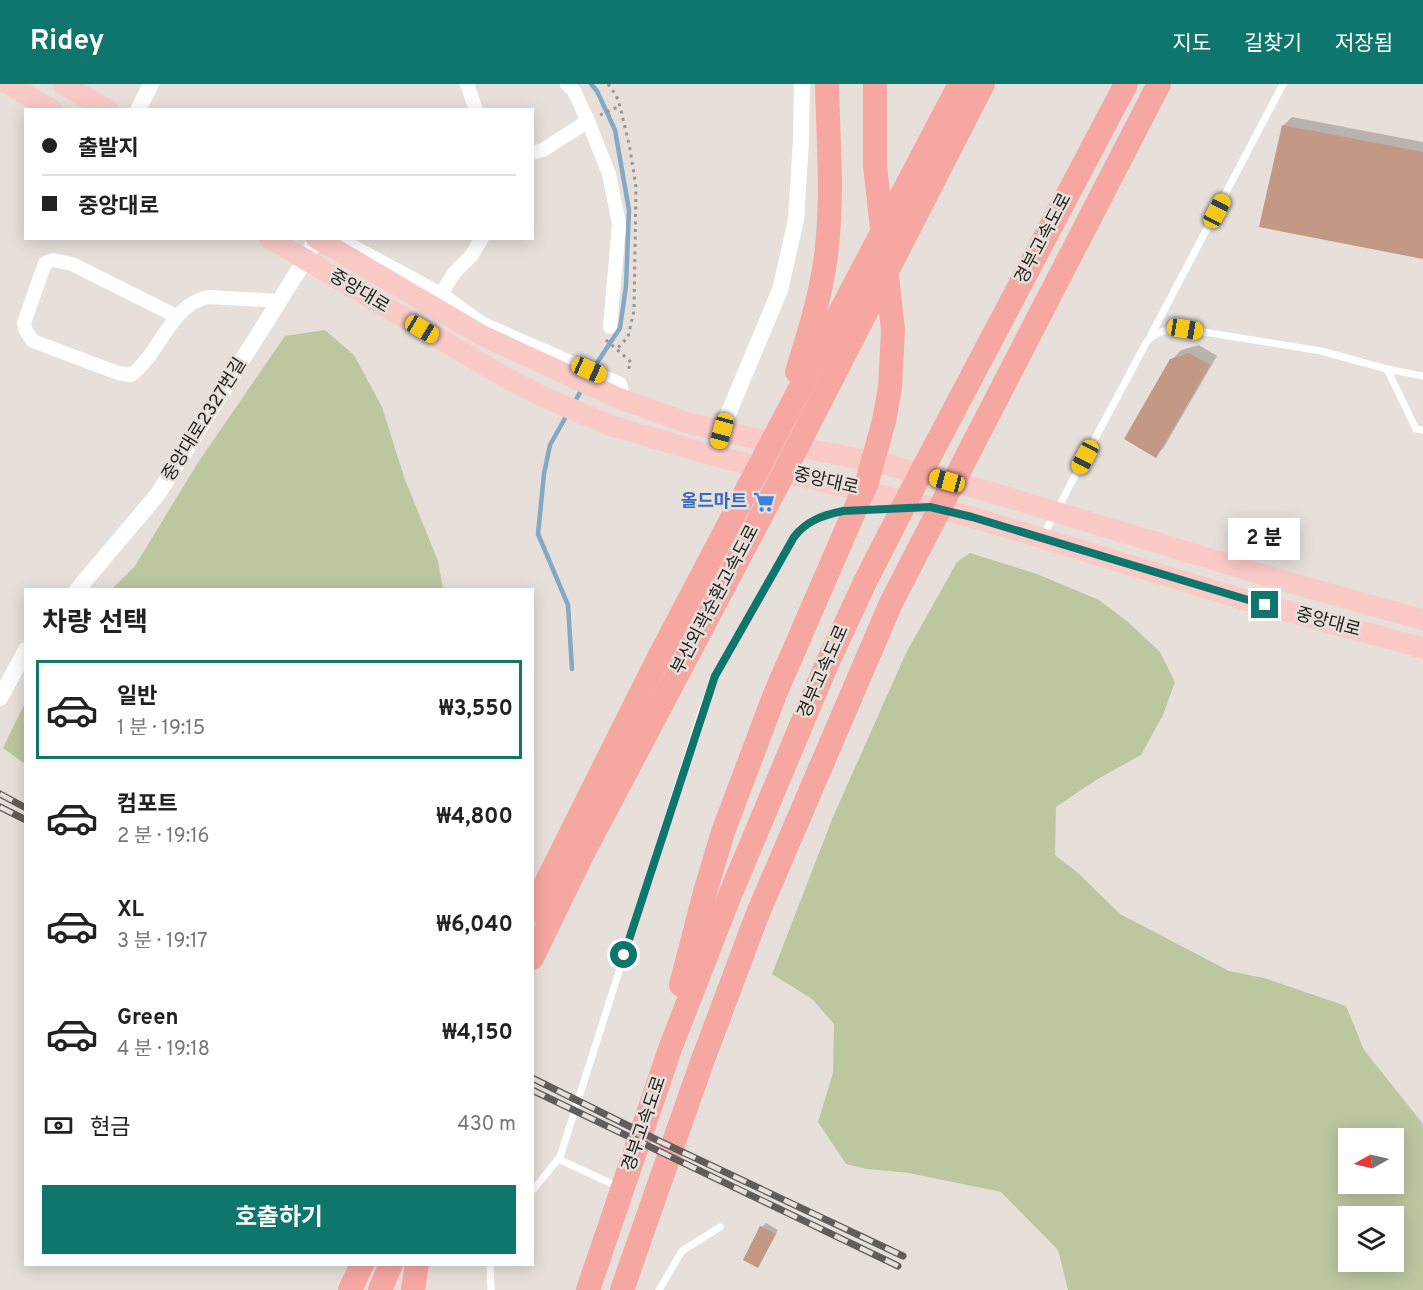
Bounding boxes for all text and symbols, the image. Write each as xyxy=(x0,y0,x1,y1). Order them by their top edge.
text: Ridey xyxy=(30,24,104,60)
text: 지도 xyxy=(1172,31,1211,58)
text: 길찾기 xyxy=(1244,31,1302,58)
text: 저장됨 xyxy=(1335,31,1393,58)
text: 출발지 xyxy=(78,136,139,163)
street label: 경부고속도로 xyxy=(1011,190,1077,288)
car xyxy=(1201,191,1233,231)
text: 중앙대로 xyxy=(78,194,159,221)
street label: 중앙대로 xyxy=(325,265,393,319)
car xyxy=(402,312,442,346)
car xyxy=(1166,317,1204,341)
street label: 중앙대로2327번길 xyxy=(158,354,252,486)
car xyxy=(569,354,609,386)
car xyxy=(709,411,735,451)
car xyxy=(1069,437,1101,477)
street label: 중앙대로 xyxy=(791,463,861,501)
car xyxy=(927,468,967,494)
supermarket icon: 올드마트 xyxy=(752,490,776,514)
place label: 올드마트 xyxy=(681,491,747,514)
callout: 2 분 xyxy=(1229,518,1301,560)
street label: 부산외곽순환고속도로 xyxy=(667,521,765,679)
text: 2 분 xyxy=(1246,526,1282,552)
route end xyxy=(1251,591,1278,618)
street label: 중앙대로 xyxy=(1293,603,1363,643)
text: 차량 선택 xyxy=(42,607,148,641)
street label: 경부고속도로 xyxy=(793,622,855,722)
icon: car xyxy=(45,683,99,737)
text: 일반 xyxy=(117,684,157,711)
text: ₩3,550 xyxy=(439,696,513,723)
text: 1 분 · 19:15 xyxy=(117,716,205,742)
icon: car xyxy=(45,791,99,845)
text: 컴포트 xyxy=(117,792,178,819)
text: ₩4,800 xyxy=(436,804,513,831)
text: 2 분 · 19:16 xyxy=(117,824,210,850)
text: XL xyxy=(117,897,144,924)
icon: car xyxy=(45,899,99,953)
text: ₩6,040 xyxy=(436,912,513,939)
text: 3 분 · 19:17 xyxy=(117,929,208,955)
route start xyxy=(610,941,637,968)
text: Green xyxy=(117,1005,179,1032)
icon: car xyxy=(45,1007,99,1061)
text: ₩4,150 xyxy=(442,1020,513,1047)
text: 4 분 · 19:18 xyxy=(117,1037,210,1063)
street label: 경부고속도로 xyxy=(618,1073,672,1175)
icon: cash xyxy=(42,1109,75,1142)
text: 430 m xyxy=(457,1112,516,1138)
text: 현금 xyxy=(90,1115,130,1142)
north arrow xyxy=(1338,1128,1404,1194)
map controls xyxy=(1338,1128,1404,1272)
button: 호출하기 xyxy=(42,1185,516,1254)
button: layers xyxy=(1338,1206,1404,1272)

